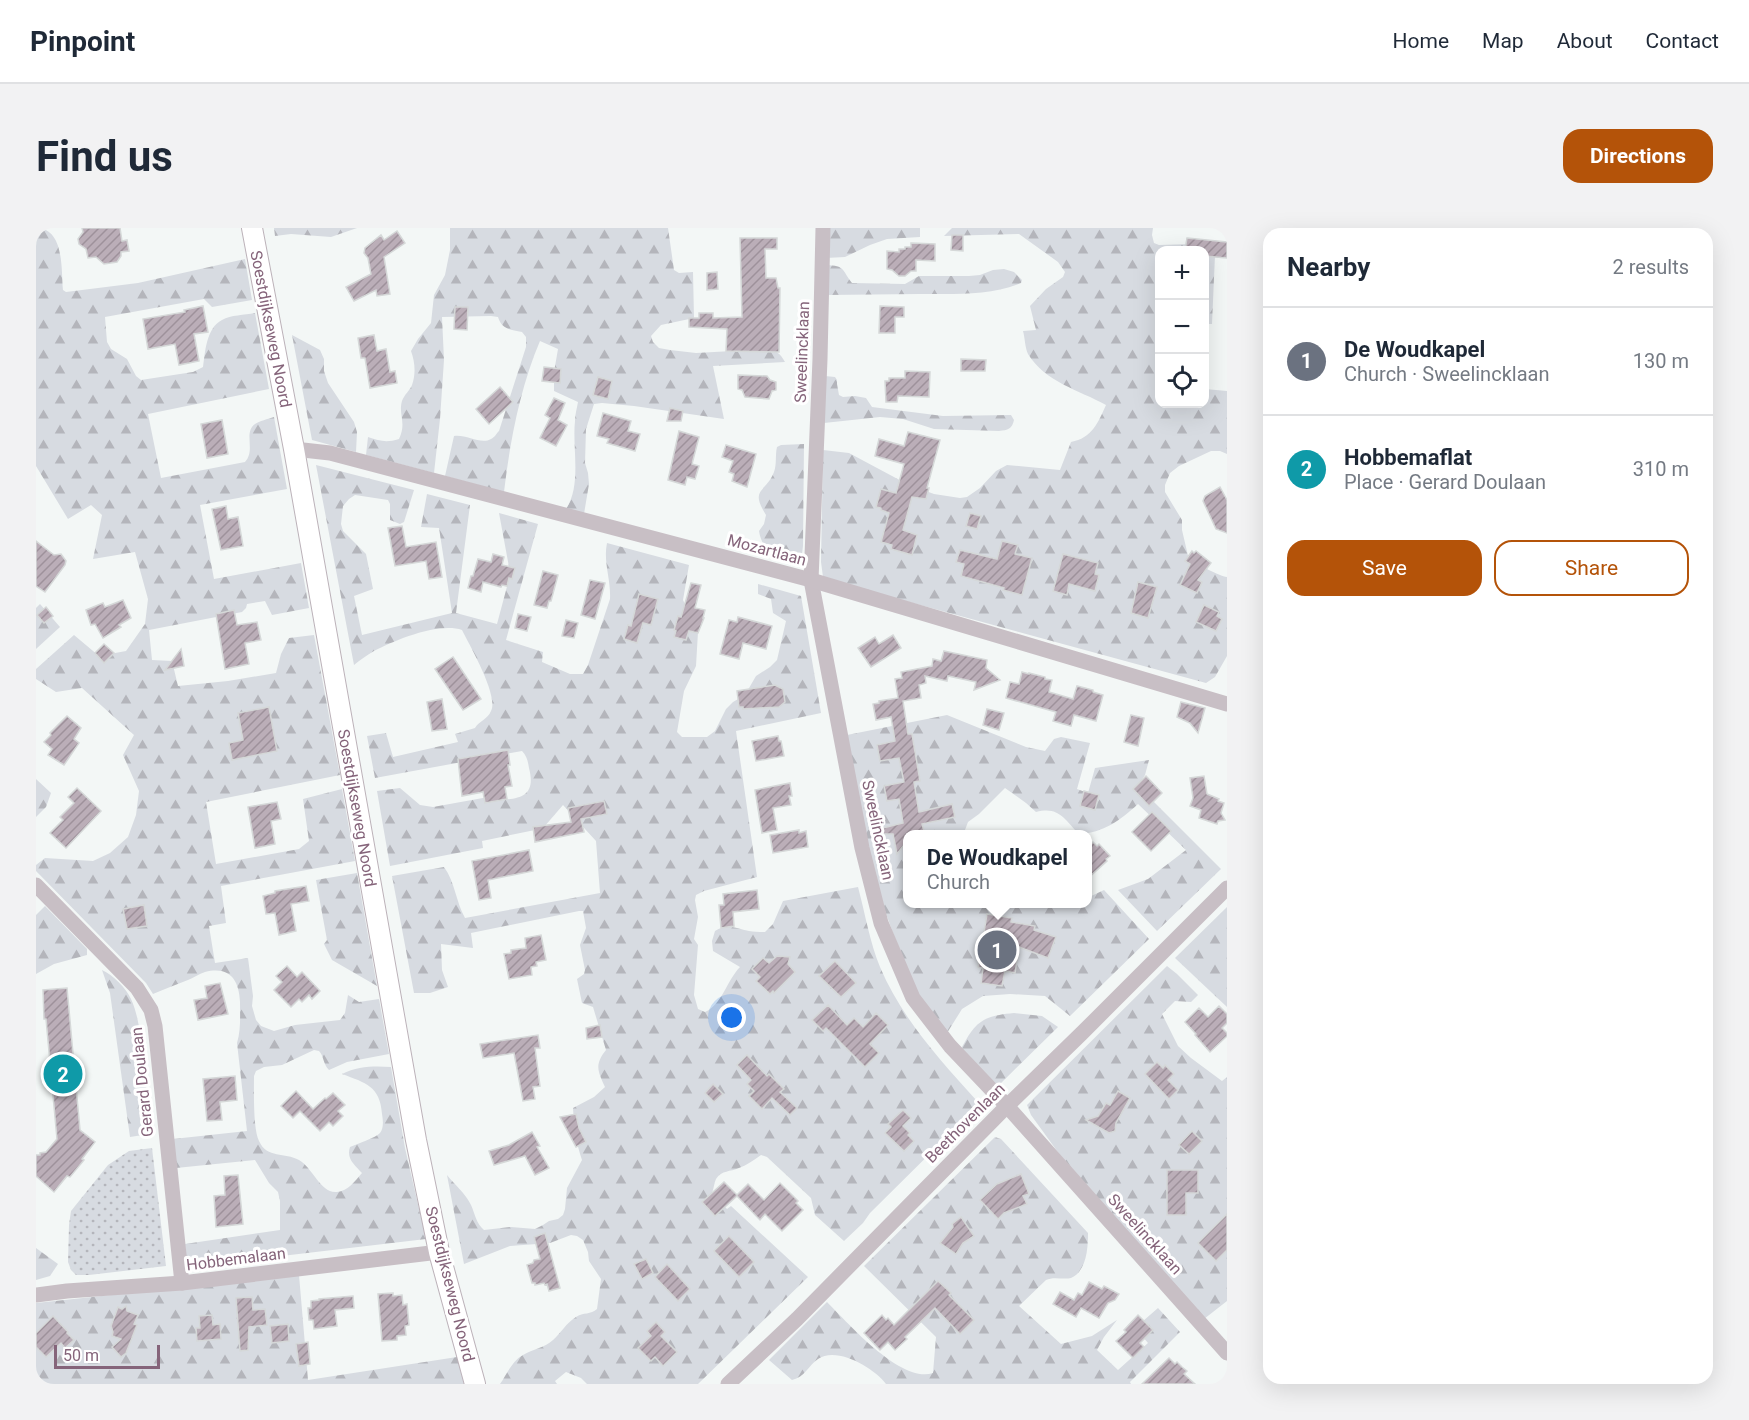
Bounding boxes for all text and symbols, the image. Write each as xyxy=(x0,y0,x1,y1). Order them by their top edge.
text: Pinpoint xyxy=(30,25,135,58)
text: Home xyxy=(1393,29,1449,53)
text: Map xyxy=(1482,29,1524,53)
text: About xyxy=(1557,29,1613,53)
text: Contact xyxy=(1646,29,1719,53)
button: Directions xyxy=(1563,129,1713,183)
text: Find us xyxy=(36,132,173,181)
map controls xyxy=(1155,246,1209,408)
button: + xyxy=(1155,246,1209,300)
street label: Soestdijkseweg Noord xyxy=(246,249,296,409)
text: Nearby xyxy=(1287,252,1370,282)
text: 2 results xyxy=(1613,255,1689,279)
button: − xyxy=(1155,300,1209,354)
street label: Sweelincklaan xyxy=(791,301,813,403)
text: De Woudkapel xyxy=(1344,337,1485,362)
text: 1 xyxy=(1301,349,1312,373)
text: 130 m xyxy=(1633,349,1689,373)
button: locate xyxy=(1155,354,1209,408)
text: Church · Sweelincklaan xyxy=(1344,362,1549,386)
text: Hobbemaflat xyxy=(1344,445,1472,470)
text: 2 xyxy=(1301,457,1312,481)
text: 310 m xyxy=(1633,457,1689,481)
text: Place · Gerard Doulaan xyxy=(1344,470,1546,494)
street label: Mozartlaan xyxy=(726,530,808,570)
button: Save xyxy=(1287,540,1482,596)
button: Share xyxy=(1494,540,1689,596)
street label: Soestdijkseweg Noord xyxy=(334,728,380,888)
street label: Sweelincklaan xyxy=(858,778,898,882)
popup xyxy=(903,830,1092,908)
text: De Woudkapel xyxy=(927,845,1068,870)
text: Church xyxy=(927,870,990,894)
pin: 1 xyxy=(978,928,1016,972)
your location xyxy=(717,1003,746,1032)
street label: Gerard Doulaan xyxy=(127,1026,157,1138)
pin: 2 xyxy=(44,1052,82,1096)
street label: Beethovenlaan xyxy=(921,1079,1009,1167)
street label: Sweelincklaan xyxy=(1104,1190,1186,1278)
street label: Soestdijkseweg Noord xyxy=(421,1204,479,1364)
street label: Hobbemalaan xyxy=(185,1243,287,1275)
scale bar xyxy=(54,1342,160,1370)
text: 50 m xyxy=(63,1346,99,1365)

